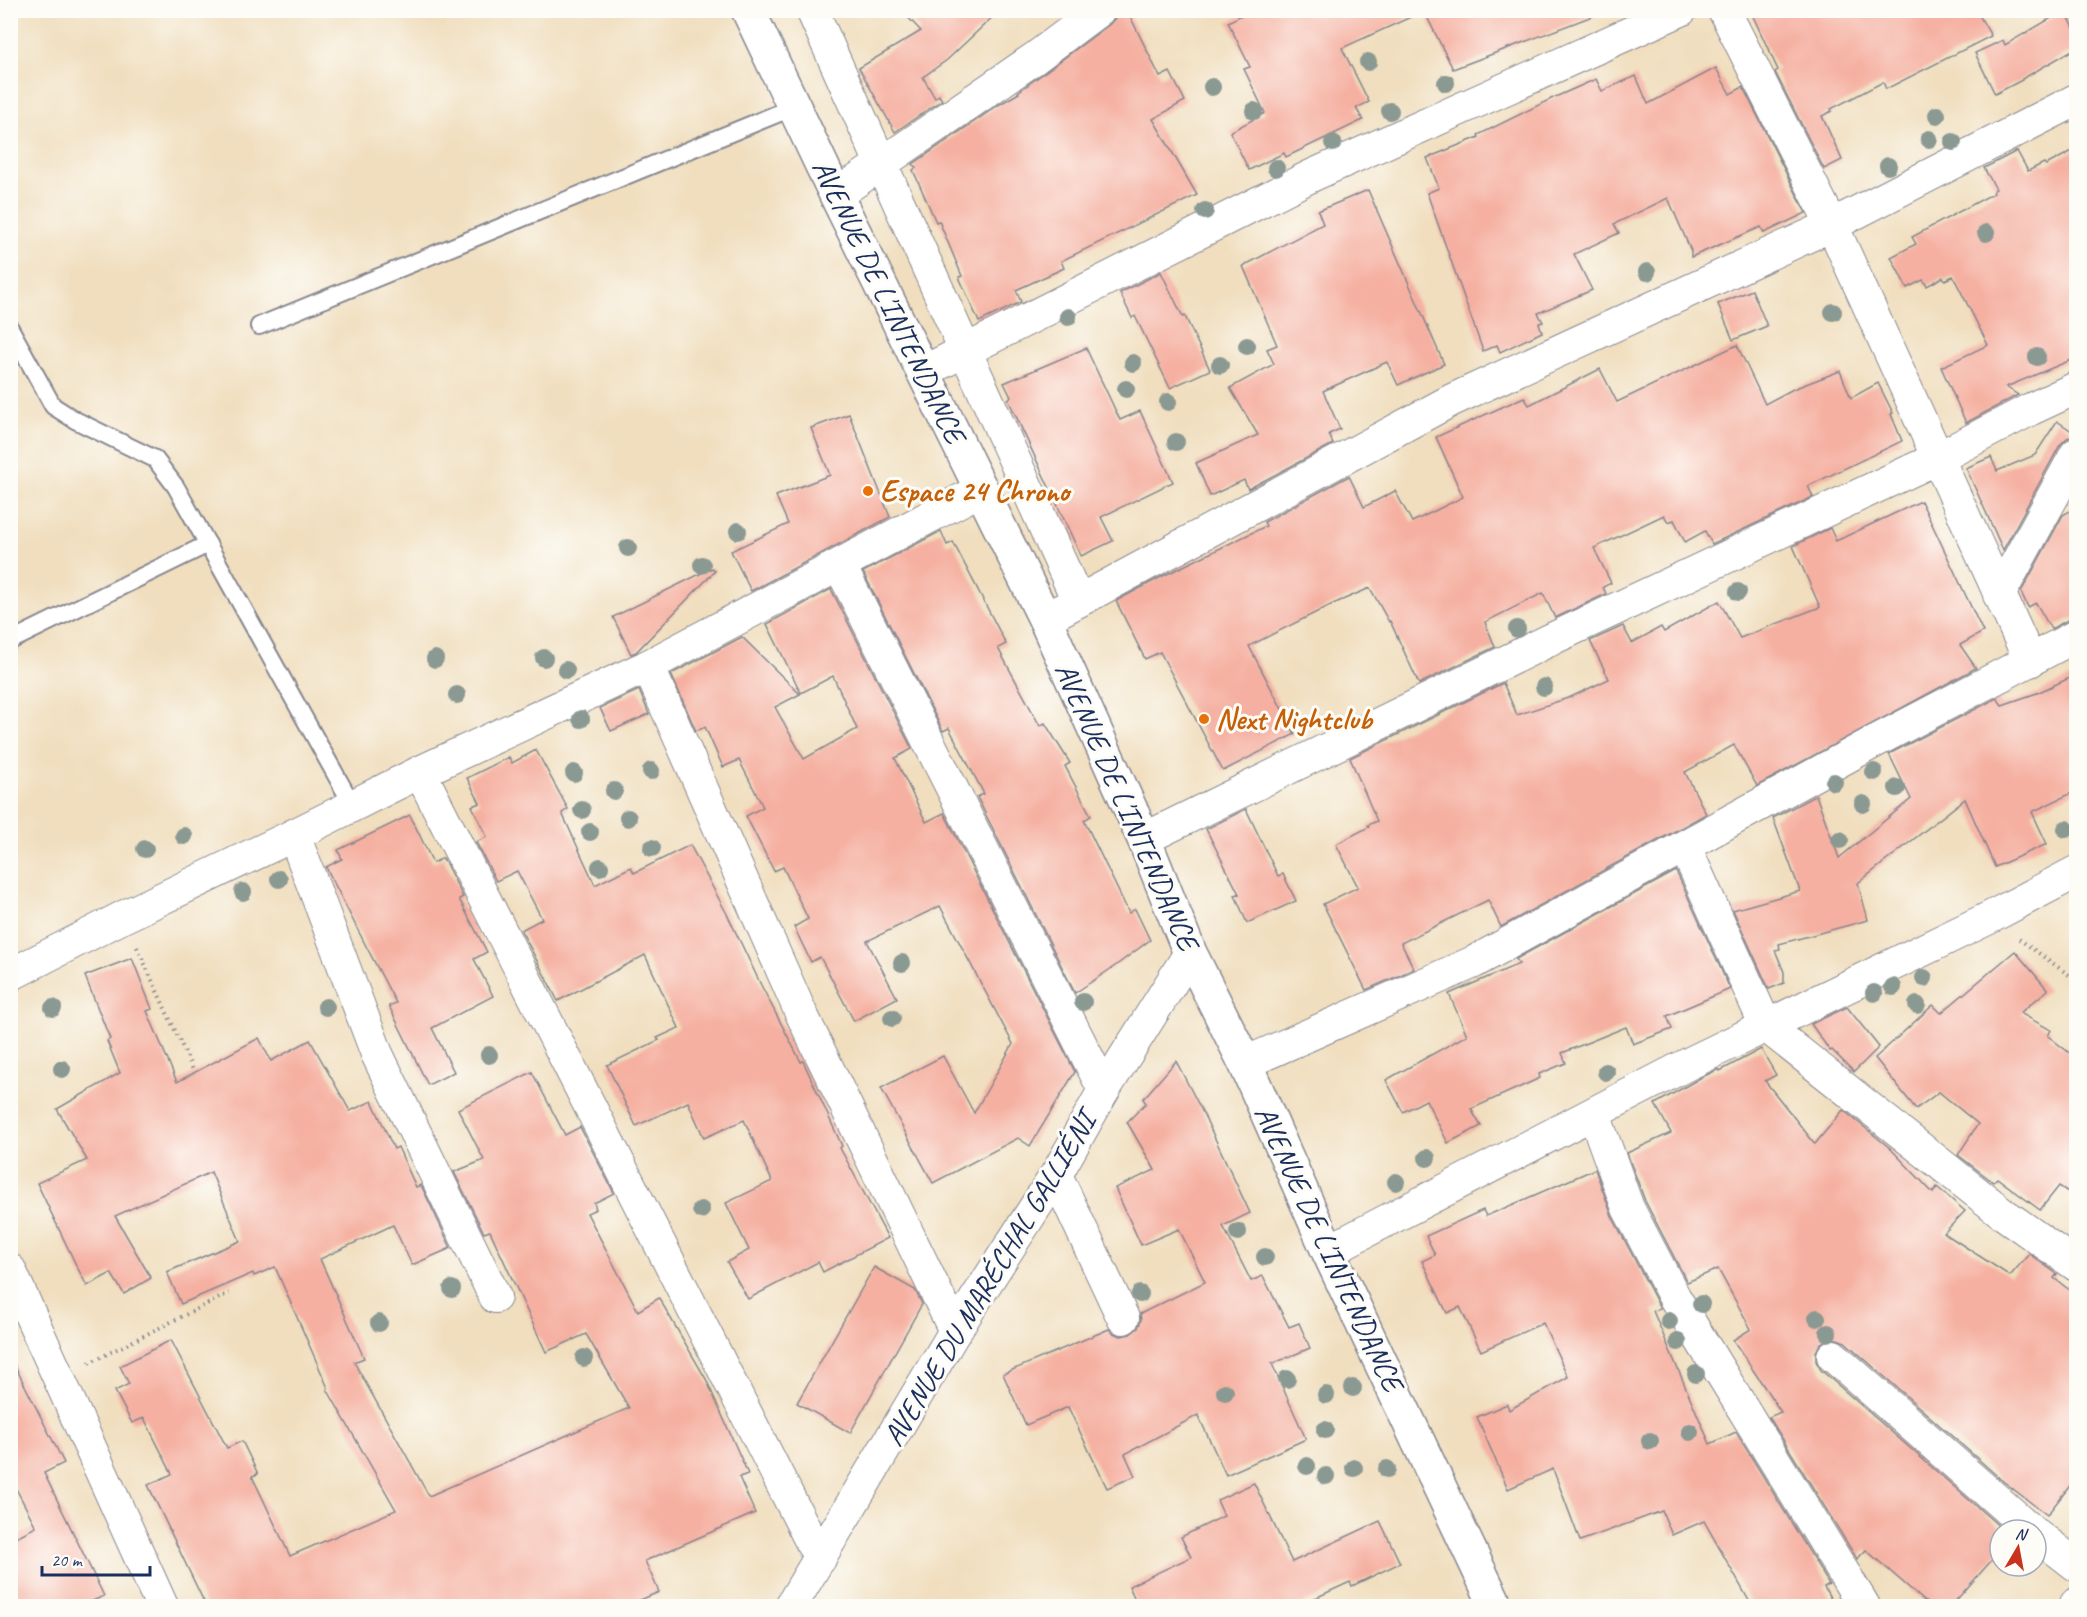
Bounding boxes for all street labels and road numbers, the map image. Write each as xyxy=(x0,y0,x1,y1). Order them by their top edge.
street label: AVENUE DE L'INTENDANCE xyxy=(804,153,976,453)
street label: AVENUE DE L'INTENDANCE xyxy=(1046,656,1209,959)
street label: AVENUE DU MARÉCHAL GALLIÉNI xyxy=(874,1099,1107,1453)
street label: AVENUE DE L'INTENDANCE xyxy=(1246,1099,1414,1401)

